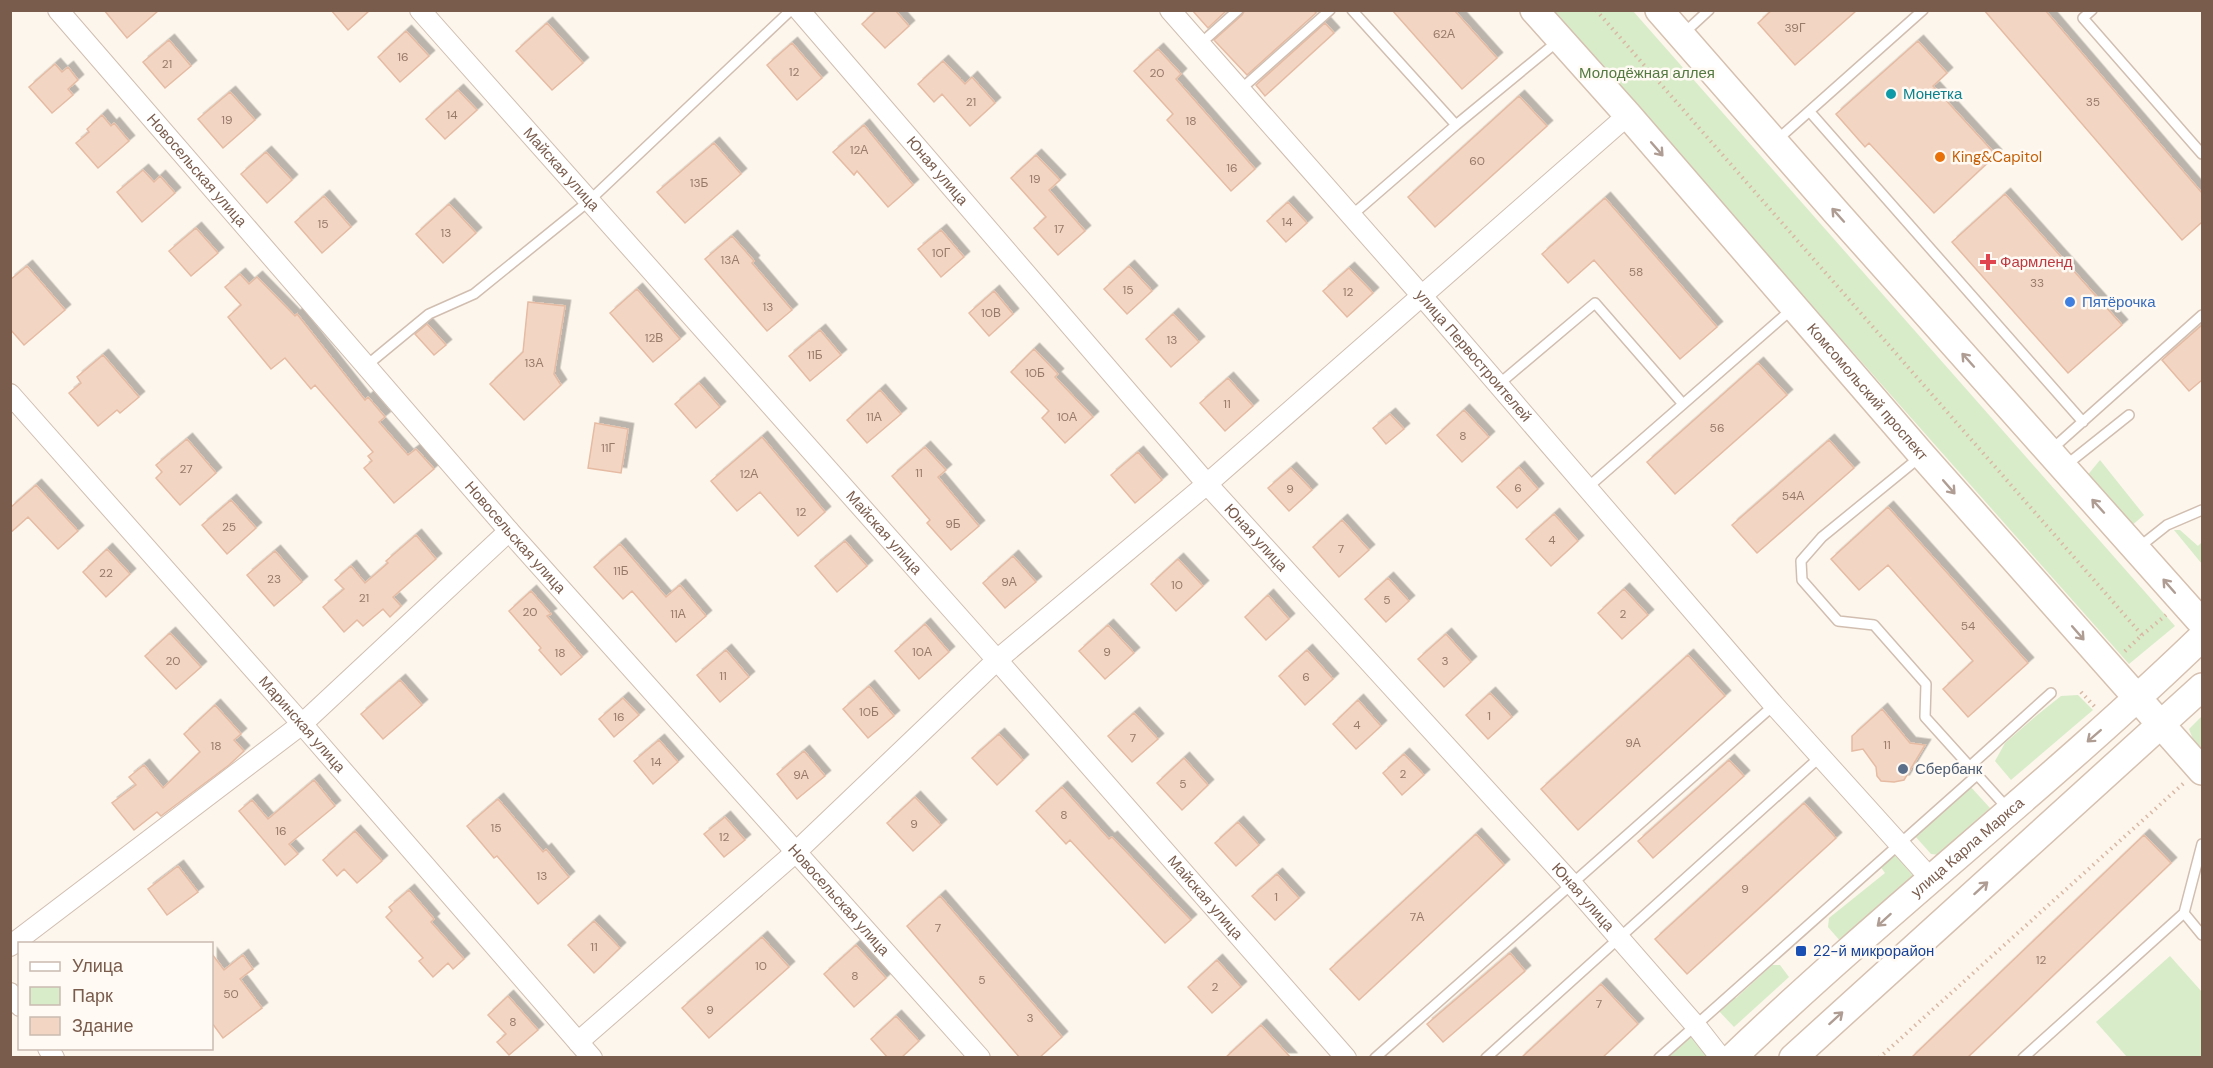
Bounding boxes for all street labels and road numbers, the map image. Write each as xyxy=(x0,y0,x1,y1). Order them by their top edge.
street label: Новосельская улица xyxy=(142,110,252,232)
street label: Майская улица xyxy=(519,123,604,216)
street label: Юная улица xyxy=(902,132,973,210)
street label: улица Первостроителей xyxy=(1411,285,1536,426)
street label: Комсомольский проспект xyxy=(1802,319,1932,465)
street label: Новосельская улица xyxy=(460,477,571,598)
street label: Майская улица xyxy=(842,487,927,579)
street label: Юная улица xyxy=(1220,499,1292,576)
street label: Маринская улица xyxy=(254,672,350,777)
street label: улица Карла Маркса xyxy=(1907,793,2029,902)
street label: Новосельская улица xyxy=(784,840,894,961)
street label: Майская улица xyxy=(1163,851,1248,944)
street label: Юная улица xyxy=(1547,858,1619,936)

